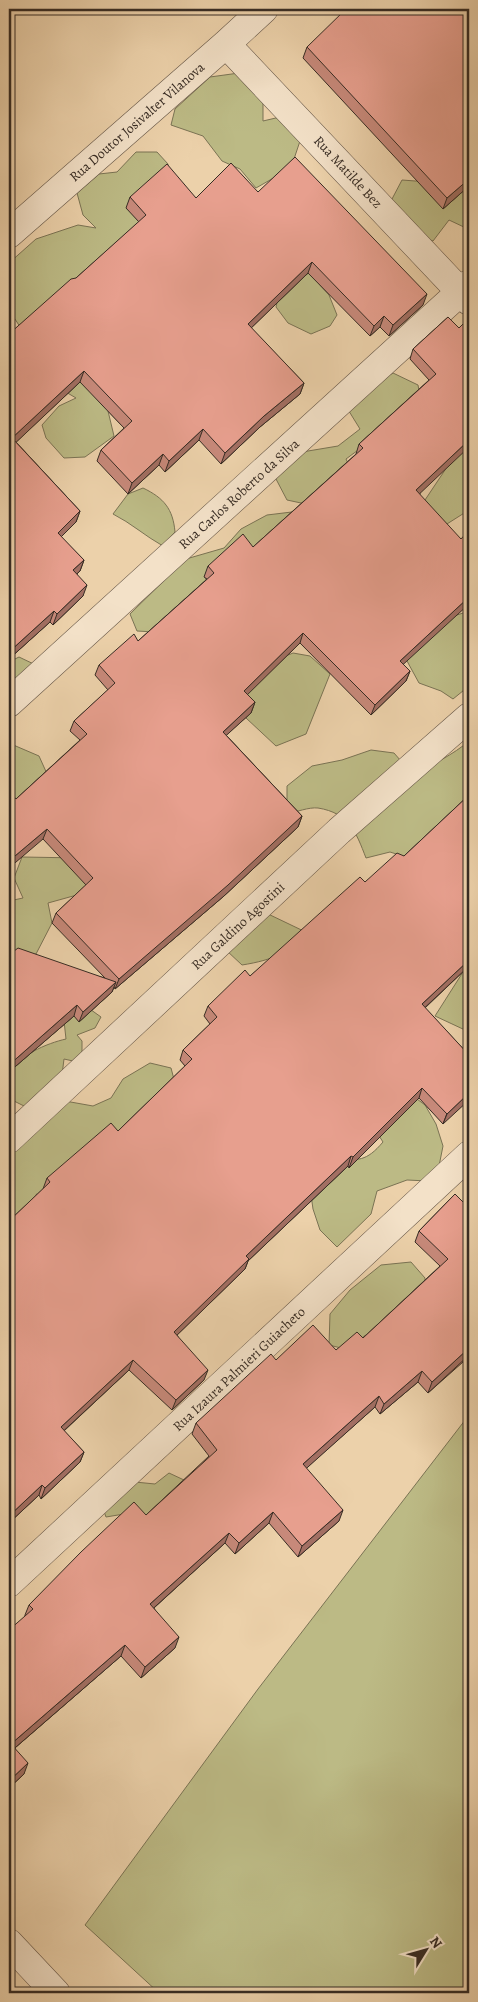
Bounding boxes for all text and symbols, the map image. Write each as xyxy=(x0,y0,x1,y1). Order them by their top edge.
street label: Rua Doutor Josivalter Vilanova xyxy=(65,58,209,186)
street label: Rua Matilde Bez xyxy=(309,132,387,212)
street label: Rua Carlos Roberto da Silva xyxy=(174,434,304,553)
street label: Rua Galdino Agostini xyxy=(187,878,289,974)
street label: Rua Izaura Palmieri Guiacheto xyxy=(169,1302,309,1436)
north arrow xyxy=(400,1924,450,1974)
text: N xyxy=(425,1933,447,1952)

